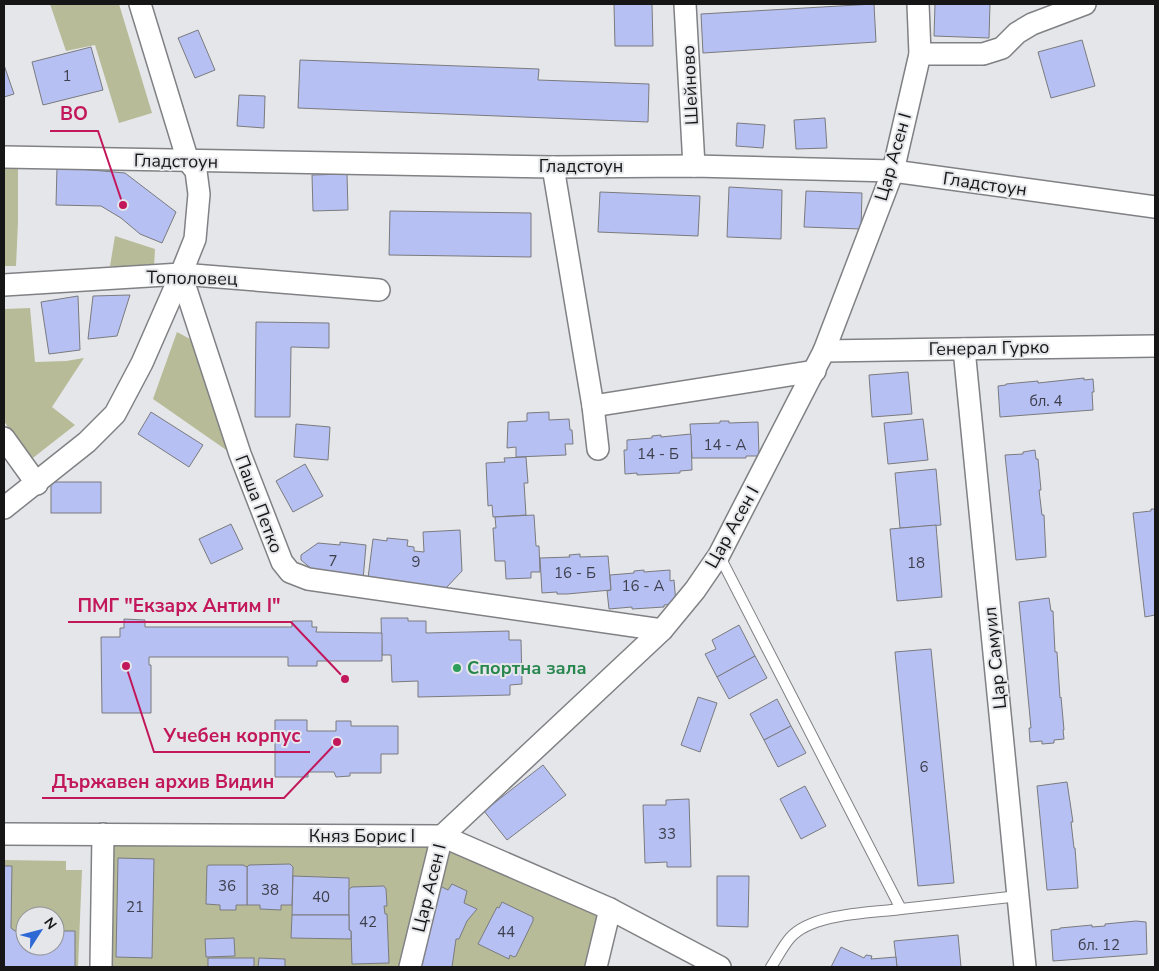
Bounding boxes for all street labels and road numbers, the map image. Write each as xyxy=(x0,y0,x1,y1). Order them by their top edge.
street label: Шейново xyxy=(676,44,704,126)
street label: Цар Асен I xyxy=(869,110,917,204)
street label: Гладстоун xyxy=(134,148,218,174)
street label: Гладстоун xyxy=(539,154,623,178)
street label: Гладстоун xyxy=(942,166,1028,202)
street label: Тополовец xyxy=(146,265,238,291)
street label: Генерал Гурко xyxy=(928,335,1050,361)
street label: Паша Петко xyxy=(229,452,289,556)
street label: Цар Асен I xyxy=(700,482,764,572)
street label: Цар Самуил xyxy=(978,606,1012,710)
street label: Княз Борис I xyxy=(309,824,415,848)
street label: Цар Асен I xyxy=(406,841,452,935)

